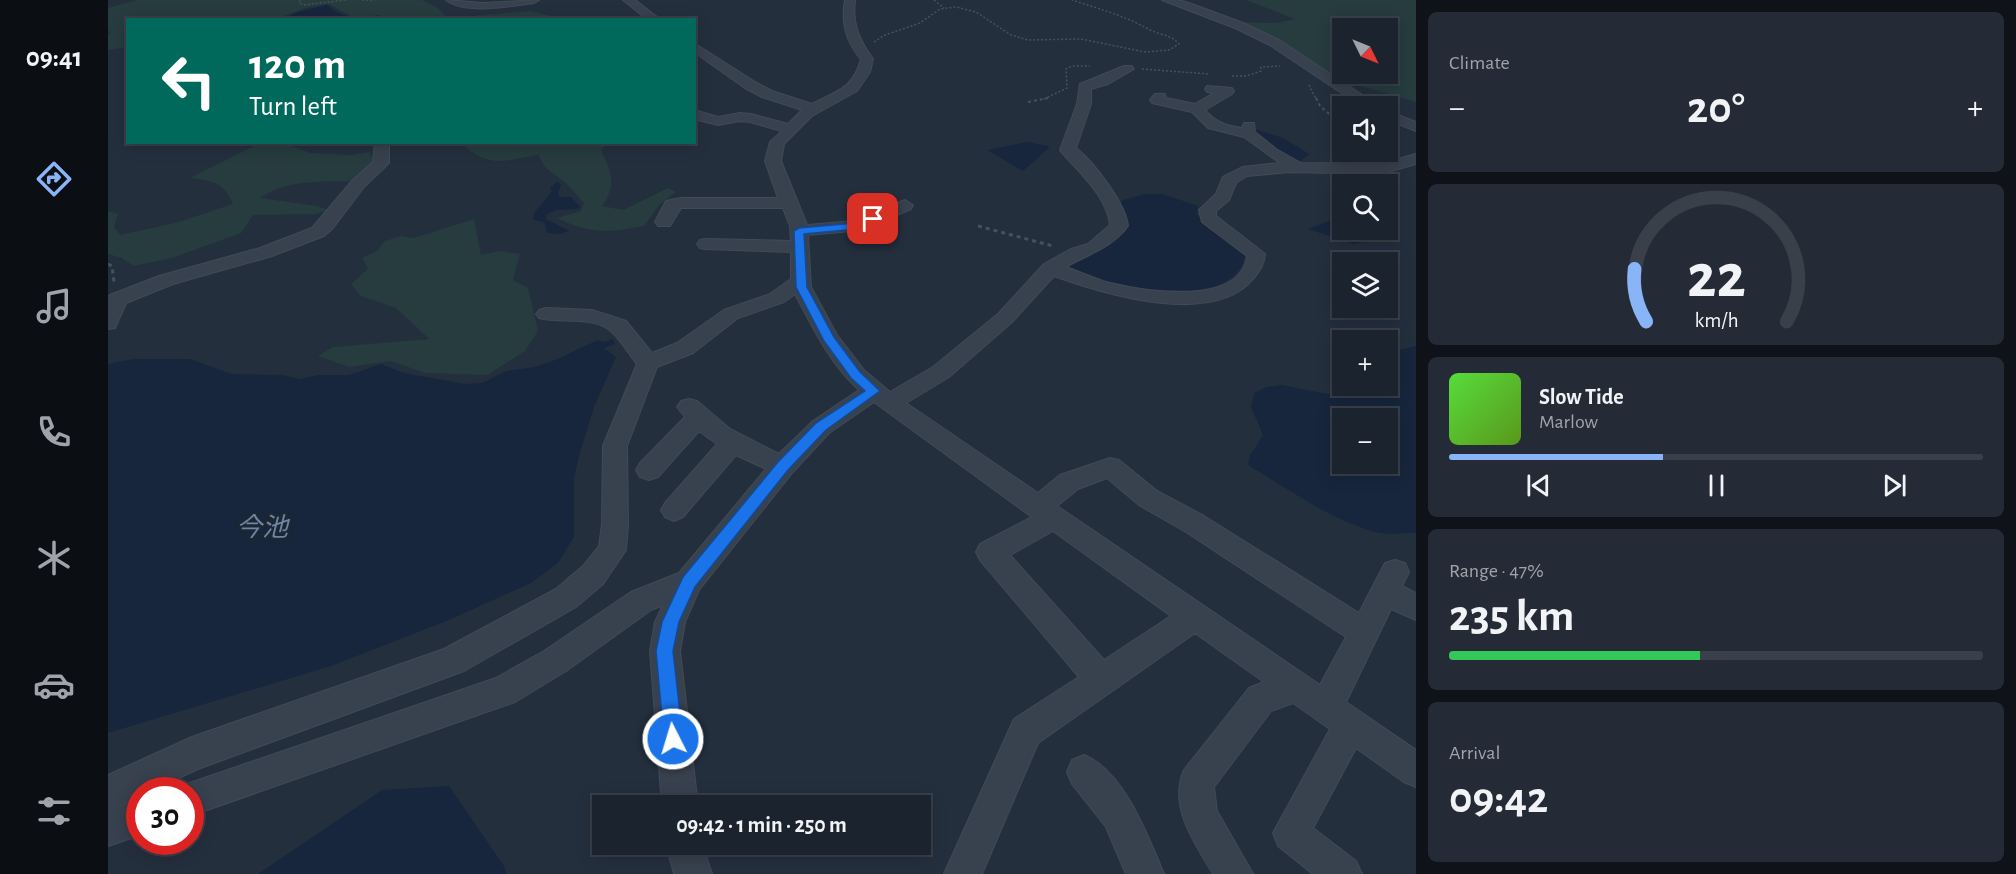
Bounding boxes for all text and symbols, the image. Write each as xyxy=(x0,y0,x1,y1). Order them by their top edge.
north arrow xyxy=(1332,18,1398,84)
map controls xyxy=(1332,18,1398,474)
icon: left xyxy=(150,42,228,120)
text: 09:41 xyxy=(26,44,82,71)
text: 120 m xyxy=(249,44,346,86)
text: Climate xyxy=(1449,53,1510,73)
text: 20° xyxy=(1687,86,1745,131)
text: − xyxy=(1449,92,1465,125)
text: + xyxy=(1967,92,1983,125)
text: Turn left xyxy=(249,93,337,120)
button: sound xyxy=(1332,96,1398,162)
icon: directions xyxy=(33,158,75,200)
button: search xyxy=(1332,174,1398,240)
pin xyxy=(847,193,898,244)
icon: arrive xyxy=(856,202,889,235)
text: 22 xyxy=(1687,246,1745,308)
button: layers xyxy=(1332,252,1398,318)
icon: music xyxy=(33,285,75,327)
text: km/h xyxy=(1694,310,1738,331)
button: + xyxy=(1332,330,1398,396)
text: Slow Tide xyxy=(1539,386,1624,408)
button: − xyxy=(1332,408,1398,474)
icon: phone xyxy=(33,411,75,453)
text: Marlow xyxy=(1539,412,1598,432)
icon: previous xyxy=(1522,469,1555,502)
icon: pause xyxy=(1700,469,1733,502)
icon: next xyxy=(1878,469,1911,502)
water label: 今池 xyxy=(236,514,291,541)
icon: climate xyxy=(33,537,75,579)
text: Range · 47% xyxy=(1449,561,1544,581)
text: 235 km xyxy=(1449,594,1574,639)
icon: car xyxy=(33,664,75,706)
position arrow xyxy=(641,707,705,771)
text: Arrival xyxy=(1449,743,1500,763)
text: 09:42 xyxy=(1449,776,1548,821)
speed limit sign: 30 xyxy=(126,777,204,855)
icon: filters xyxy=(33,790,75,832)
text: 09:42 · 1 min · 250 m xyxy=(676,814,847,836)

